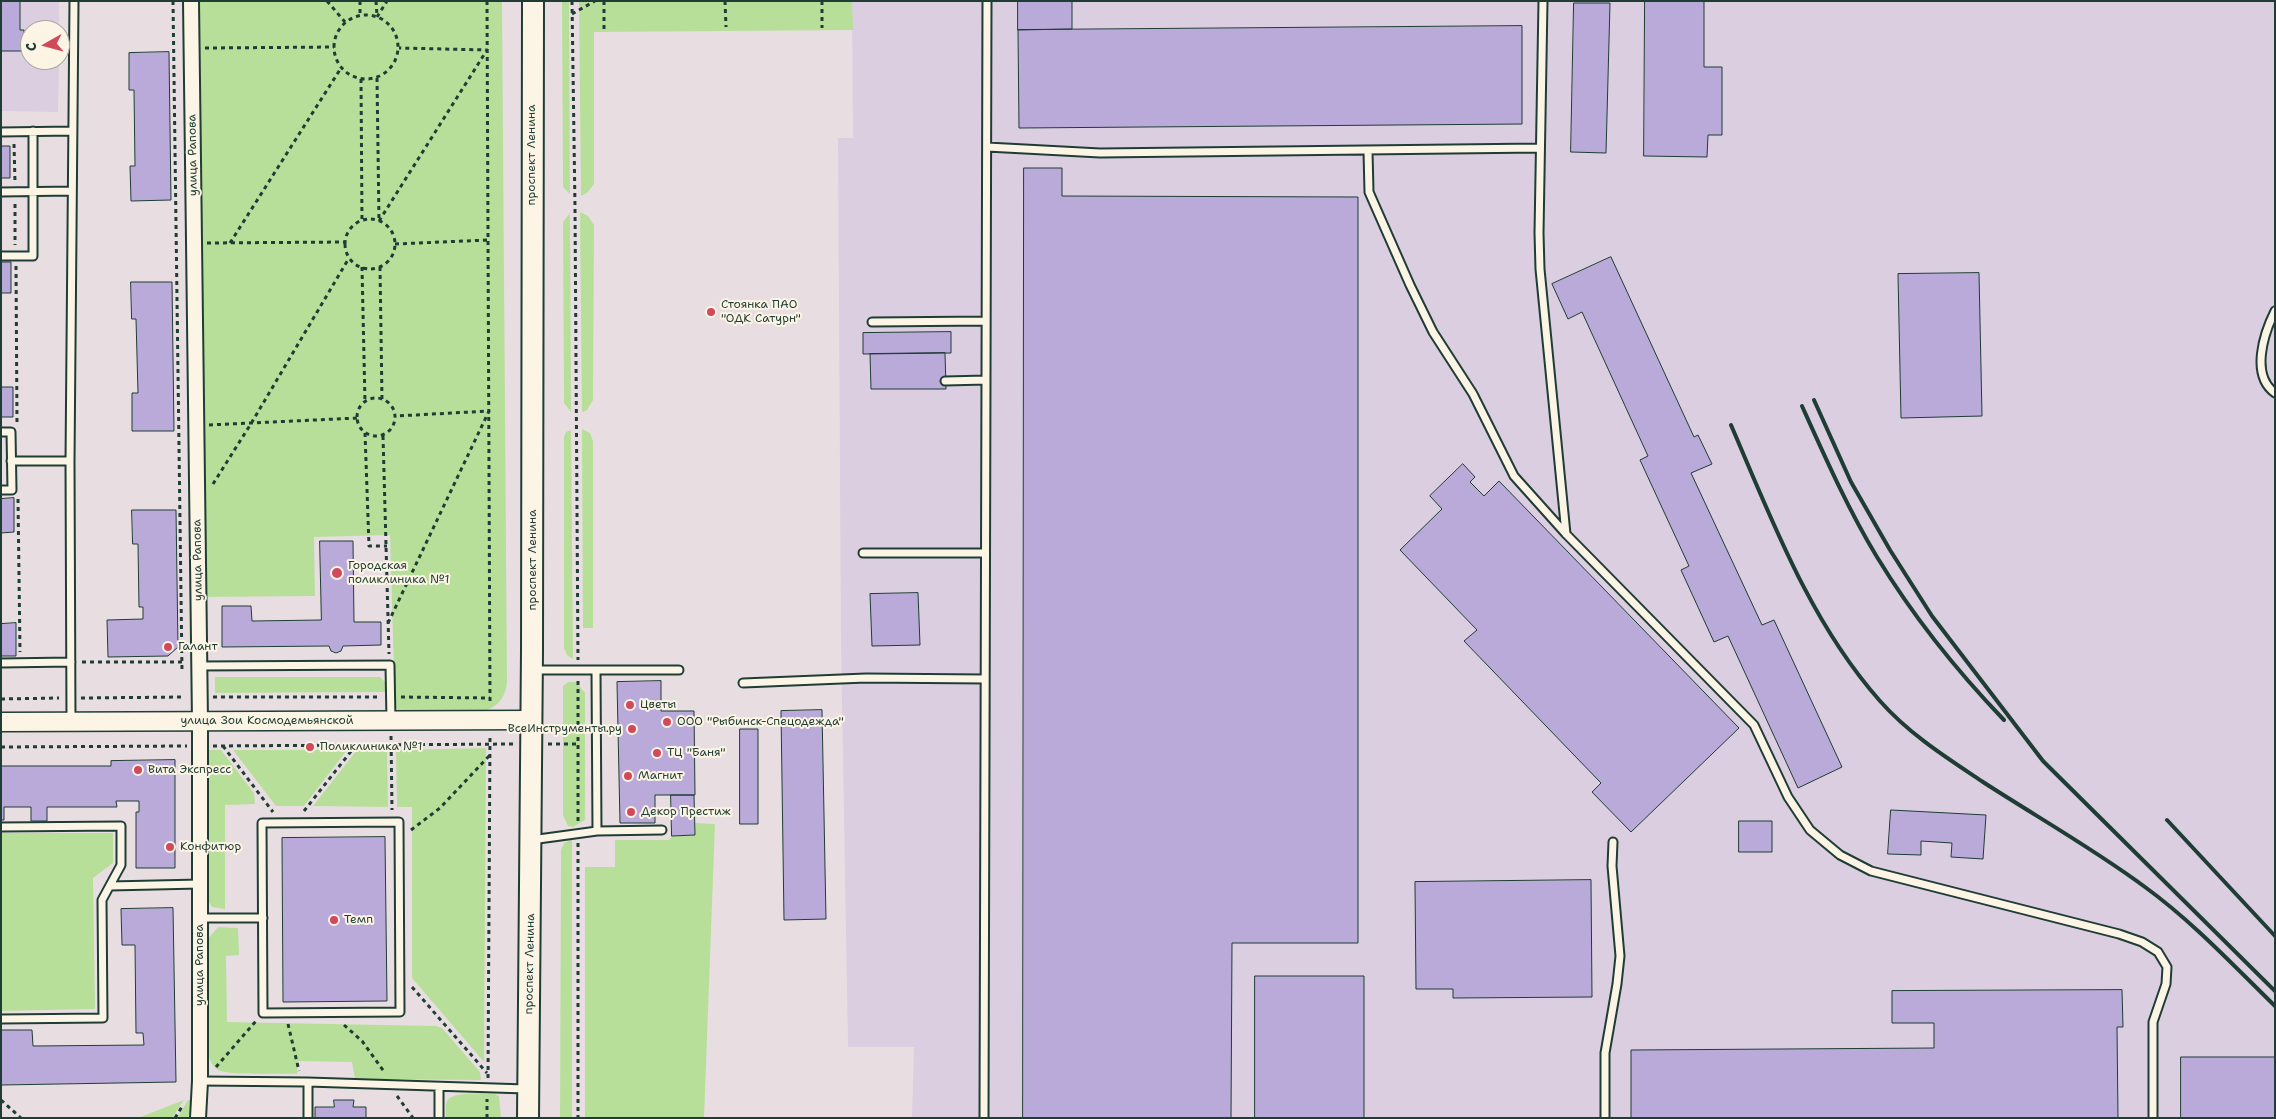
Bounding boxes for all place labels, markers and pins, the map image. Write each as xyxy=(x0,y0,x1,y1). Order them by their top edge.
place label: Стоянка ПАО "ОДК Сатурн" xyxy=(721,298,801,326)
marker: Стоянка ПАО "ОДК Сатурн" xyxy=(705,306,717,318)
place label: Городская поликлиника №1 xyxy=(348,559,449,587)
marker: Городская поликлиника №1 xyxy=(330,566,344,580)
place label: Галант xyxy=(178,640,217,654)
marker: Галант xyxy=(162,641,174,653)
place label: Цветы xyxy=(640,698,676,712)
marker: Цветы xyxy=(624,699,636,711)
place label: ООО "Рыбинск-Спецодежда" xyxy=(677,715,844,729)
marker: ООО "Рыбинск-Спецодежда" xyxy=(661,716,673,728)
place label: ВсеИнструменты.ру xyxy=(508,722,622,736)
marker: ВсеИнструменты.ру xyxy=(626,723,638,735)
place label: Поликлиника №1 xyxy=(320,740,423,754)
marker: Поликлиника №1 xyxy=(304,741,316,753)
place label: ТЦ "Баня" xyxy=(667,746,725,760)
marker: ТЦ "Баня" xyxy=(651,747,663,759)
place label: Вита Экспресс xyxy=(148,763,231,777)
marker: Вита Экспресс xyxy=(132,764,144,776)
place label: Магнит xyxy=(638,769,683,783)
marker: Магнит xyxy=(622,770,634,782)
place label: Декор Престиж xyxy=(641,805,731,819)
marker: Декор Престиж xyxy=(625,806,637,818)
place label: Конфитюр xyxy=(180,840,241,854)
marker: Конфитюр xyxy=(164,841,176,853)
place label: Темп xyxy=(344,913,373,927)
marker: Темп xyxy=(328,914,340,926)

